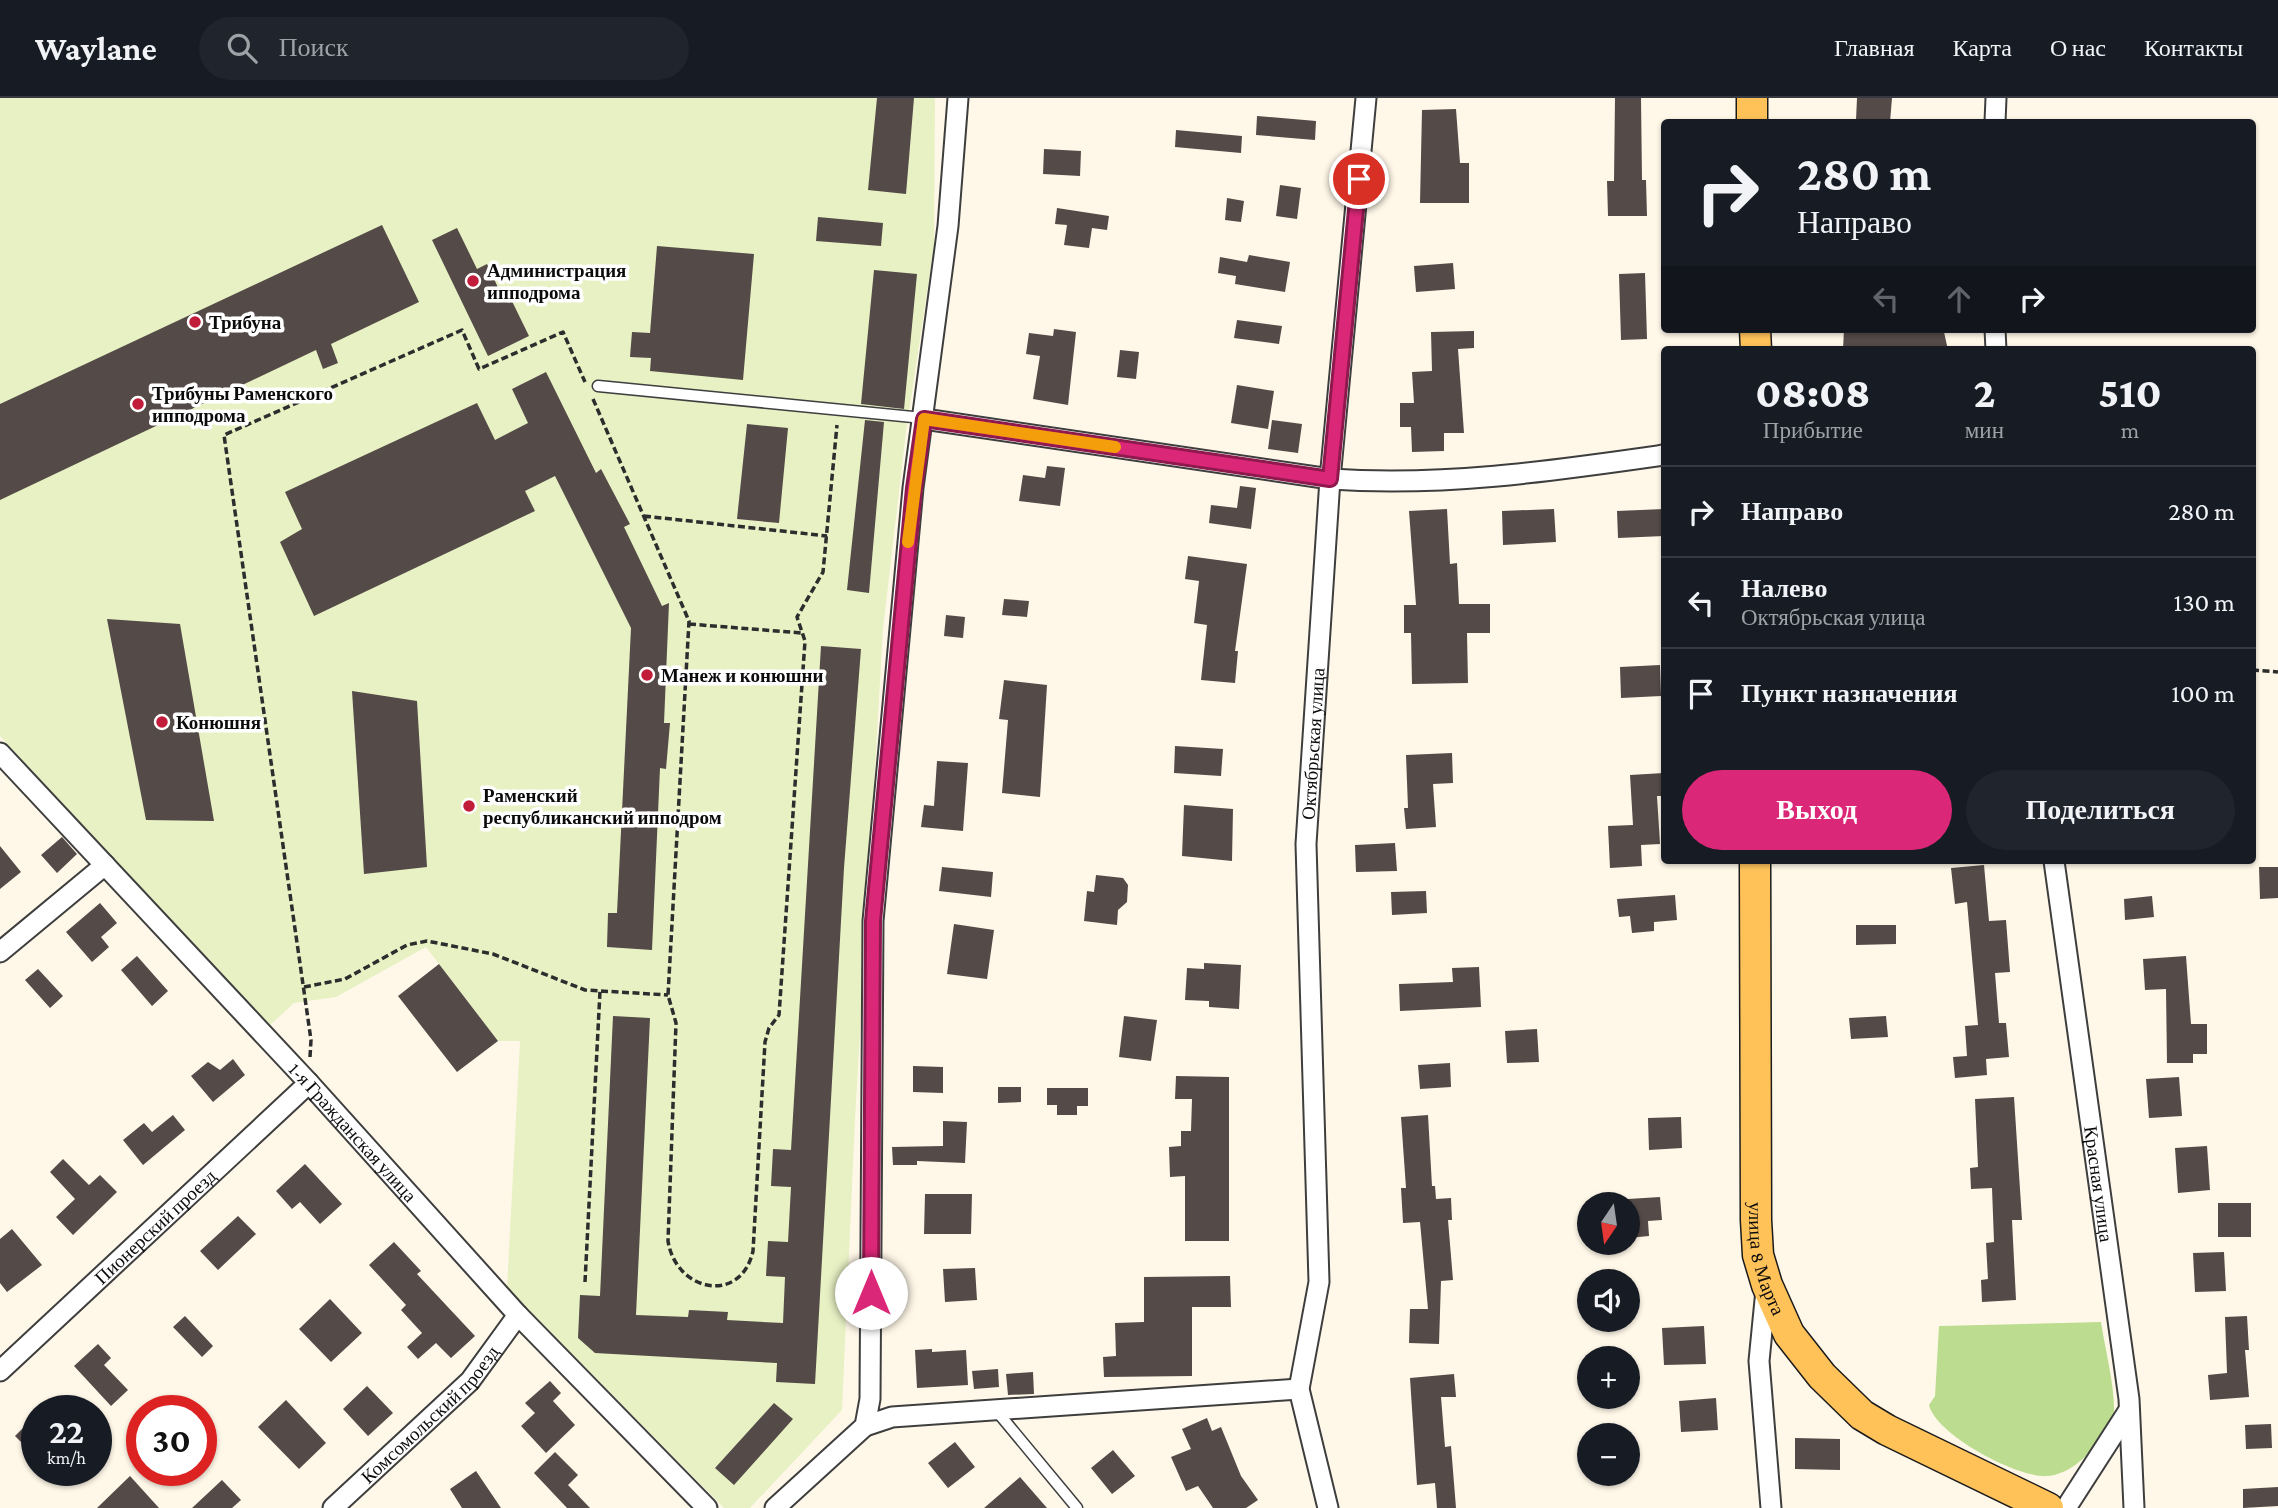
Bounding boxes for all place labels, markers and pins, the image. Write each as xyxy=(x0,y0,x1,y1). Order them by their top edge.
pin xyxy=(1329,149,1389,209)
place label: Администрация ипподрома xyxy=(487,260,626,303)
marker: Администрация ипподрома xyxy=(465,273,481,289)
place label: Трибуна xyxy=(209,312,282,333)
marker: Трибуна xyxy=(187,314,203,330)
place label: Трибуны Раменского ипподрома xyxy=(152,383,333,426)
marker: Трибуны Раменского ипподрома xyxy=(130,396,146,412)
place label: Манеж и конюшни xyxy=(661,665,823,686)
marker: Манеж и конюшни xyxy=(639,667,655,683)
place label: Конюшня xyxy=(176,712,261,733)
marker: Конюшня xyxy=(154,714,170,730)
place label: Раменский республиканский ипподром xyxy=(483,785,722,828)
marker: Раменский республиканский ипподром xyxy=(461,798,477,814)

